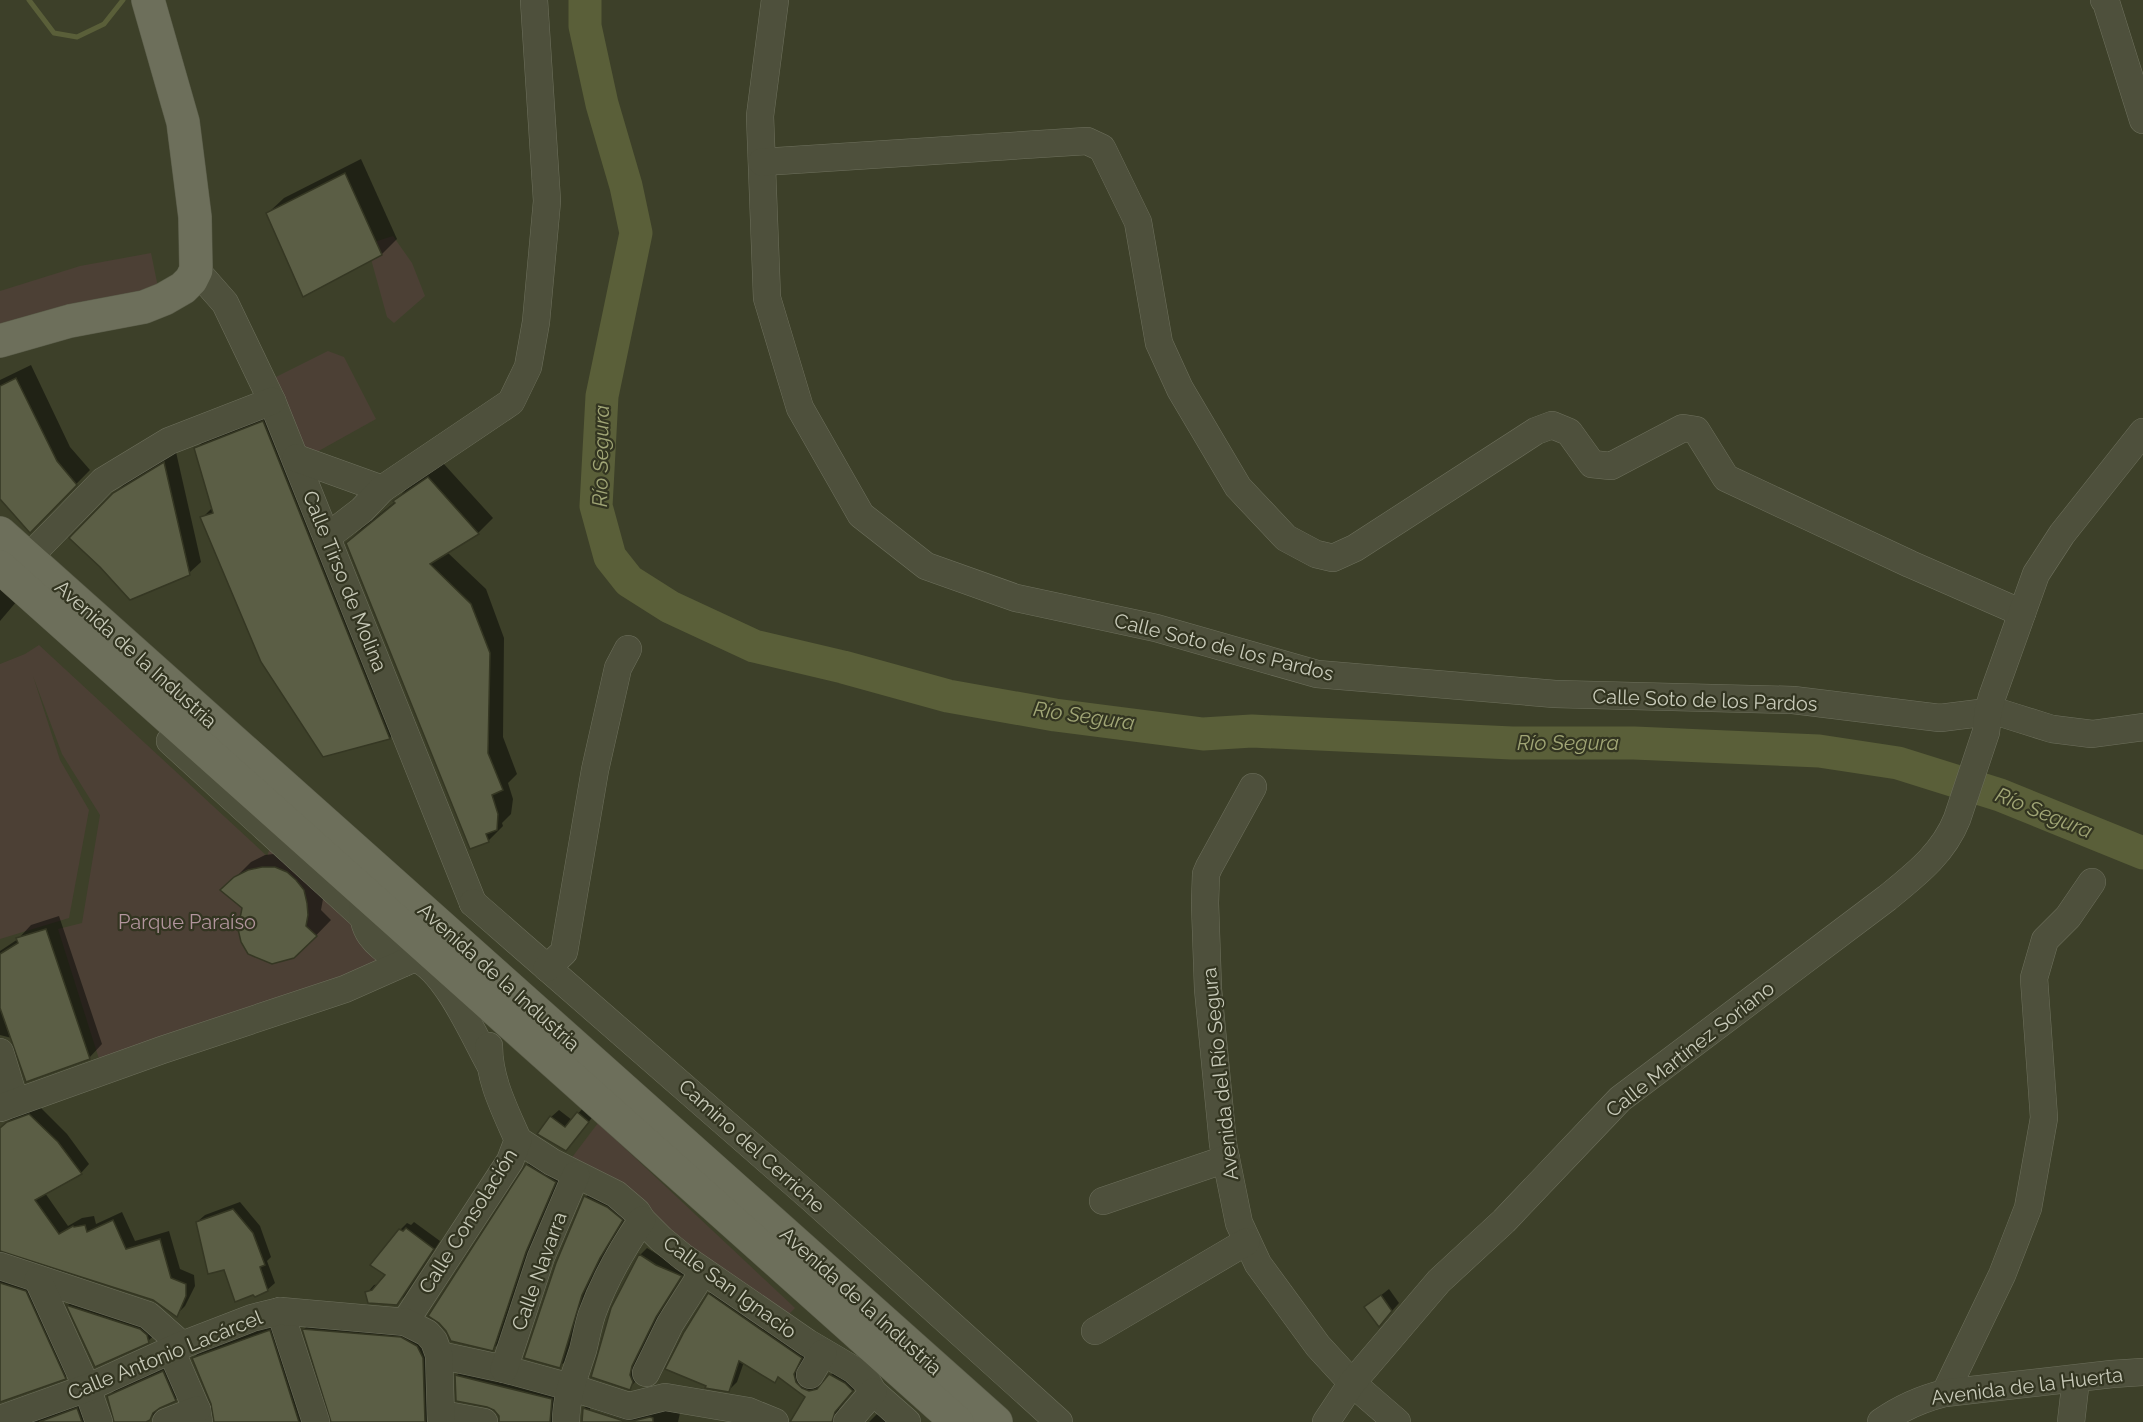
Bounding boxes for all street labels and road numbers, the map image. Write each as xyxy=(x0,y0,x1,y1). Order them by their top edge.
street label: Calle Tirso de Molina xyxy=(298,487,392,675)
street label: Avenida de la Industria xyxy=(50,575,222,733)
street label: Calle Soto de los Pardos xyxy=(1112,608,1336,686)
street label: Calle Soto de los Pardos xyxy=(1592,684,1818,716)
street label: Avenida de la Industria xyxy=(413,898,585,1056)
street label: Avenida del Río Segura xyxy=(1197,966,1243,1182)
street label: Calle Martínez Soriano xyxy=(1601,976,1779,1122)
street label: Camino del Cerriche xyxy=(674,1074,830,1218)
street label: Calle Consolación xyxy=(414,1144,522,1298)
street label: Calle Navarra xyxy=(506,1208,572,1334)
street label: Avenida de la Industria xyxy=(775,1222,947,1380)
street label: Calle San Ignacio xyxy=(659,1231,801,1344)
street label: Calle Antonio Lacárcel xyxy=(64,1305,266,1405)
street label: Avenida de la Huerta xyxy=(1930,1362,2124,1410)

